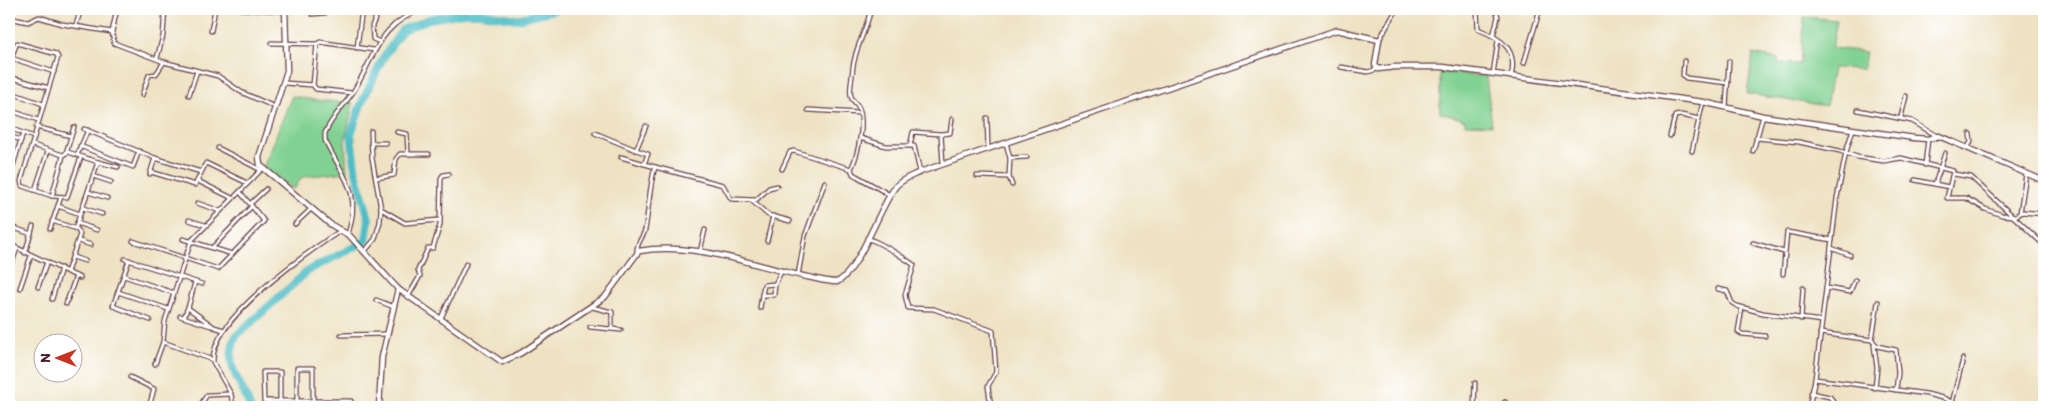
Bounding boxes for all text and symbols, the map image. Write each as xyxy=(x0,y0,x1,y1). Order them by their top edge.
north arrow xyxy=(32,334,82,384)
text: N xyxy=(37,353,54,363)

